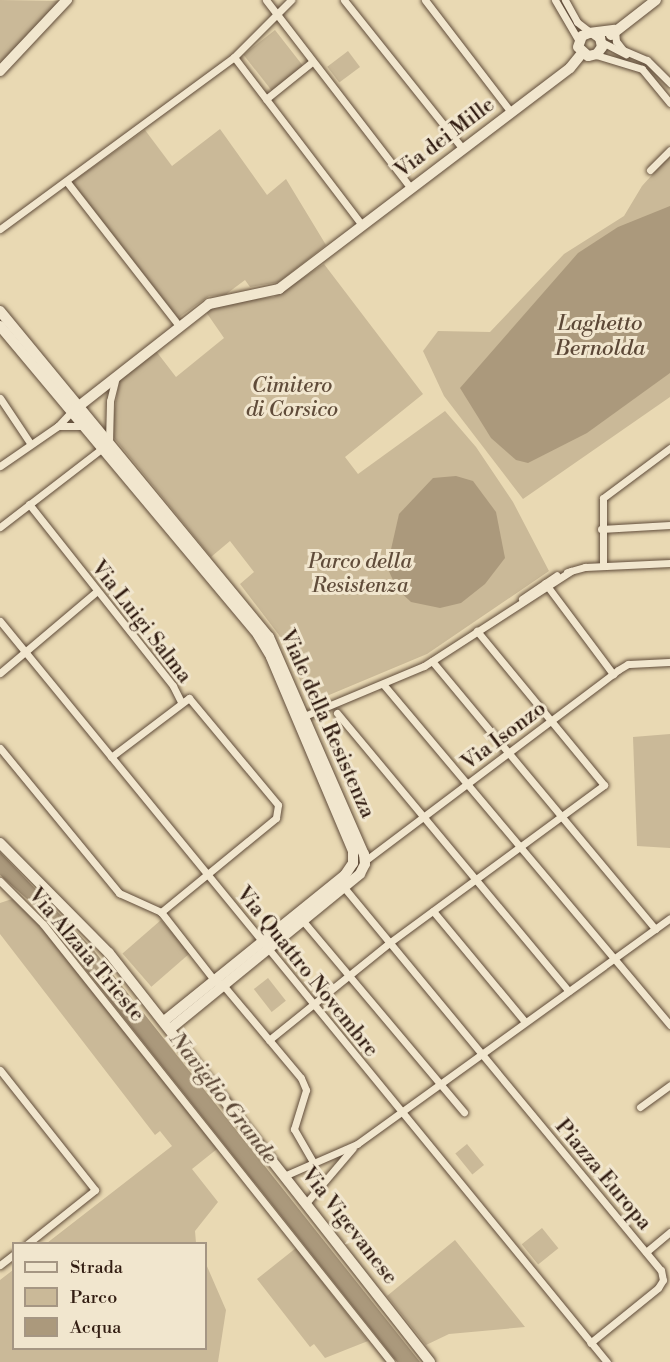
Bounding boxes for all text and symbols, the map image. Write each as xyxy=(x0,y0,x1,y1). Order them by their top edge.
street label: Via dei Mille xyxy=(390,92,500,184)
water label: Laghetto Bernolda xyxy=(555,310,645,362)
park label: Cimitero di Corsico xyxy=(246,373,338,423)
park label: Parco della Resistenza xyxy=(308,549,412,599)
street label: Via Luigi Salma xyxy=(85,556,197,688)
street label: Viale della Resistenza xyxy=(274,626,380,822)
street label: Via Isonzo xyxy=(457,696,551,776)
street label: Via Quattro Novembre xyxy=(231,882,383,1062)
street label: Via Alzaia Trieste xyxy=(23,883,149,1027)
water label: Naviglio Grande xyxy=(163,1027,283,1169)
street label: Piazza Europa xyxy=(549,1114,657,1236)
street label: Via Vigevanese xyxy=(296,1162,402,1290)
legend xyxy=(12,1242,207,1350)
text: Strada xyxy=(70,1256,123,1279)
text: Parco xyxy=(70,1286,117,1309)
text: Acqua xyxy=(70,1316,121,1339)

